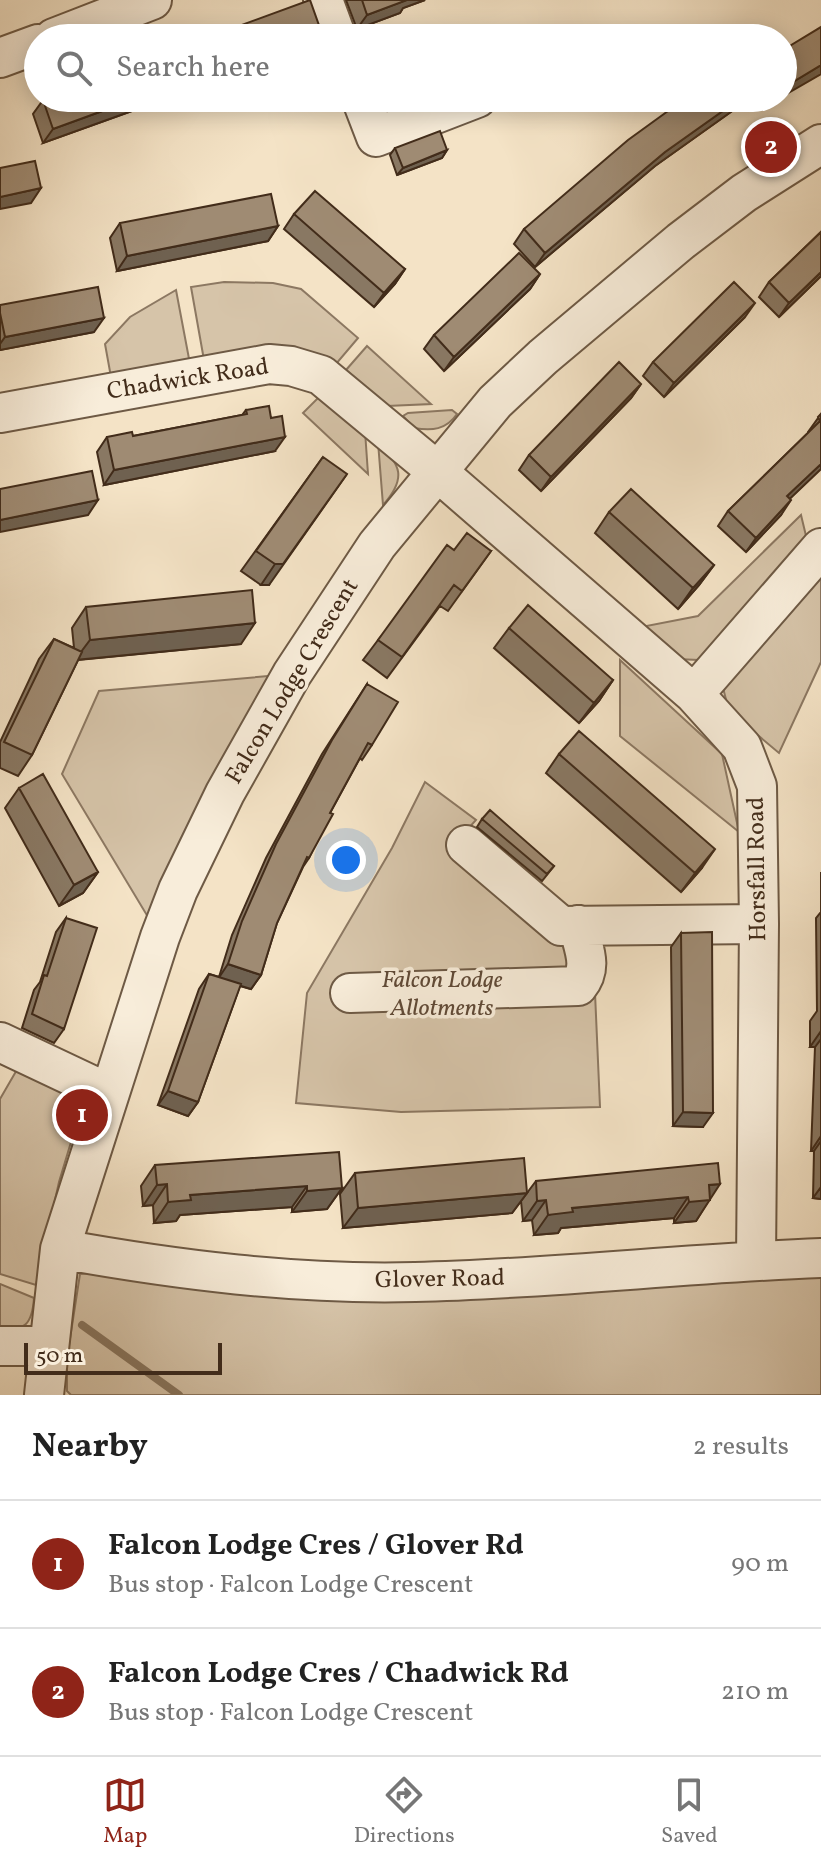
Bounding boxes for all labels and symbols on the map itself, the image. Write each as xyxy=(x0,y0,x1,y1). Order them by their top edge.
pin: 2 xyxy=(745,117,797,177)
street label: Chadwick Road xyxy=(105,350,271,410)
street label: Falcon Lodge Crescent xyxy=(218,573,368,791)
street label: Horsfall Road xyxy=(740,796,776,942)
your location xyxy=(326,840,366,880)
park label: Falcon Lodge Allotments xyxy=(382,964,503,1026)
pin: 1 xyxy=(56,1085,108,1145)
street label: Glover Road xyxy=(375,1262,505,1298)
scale bar xyxy=(24,1339,222,1375)

